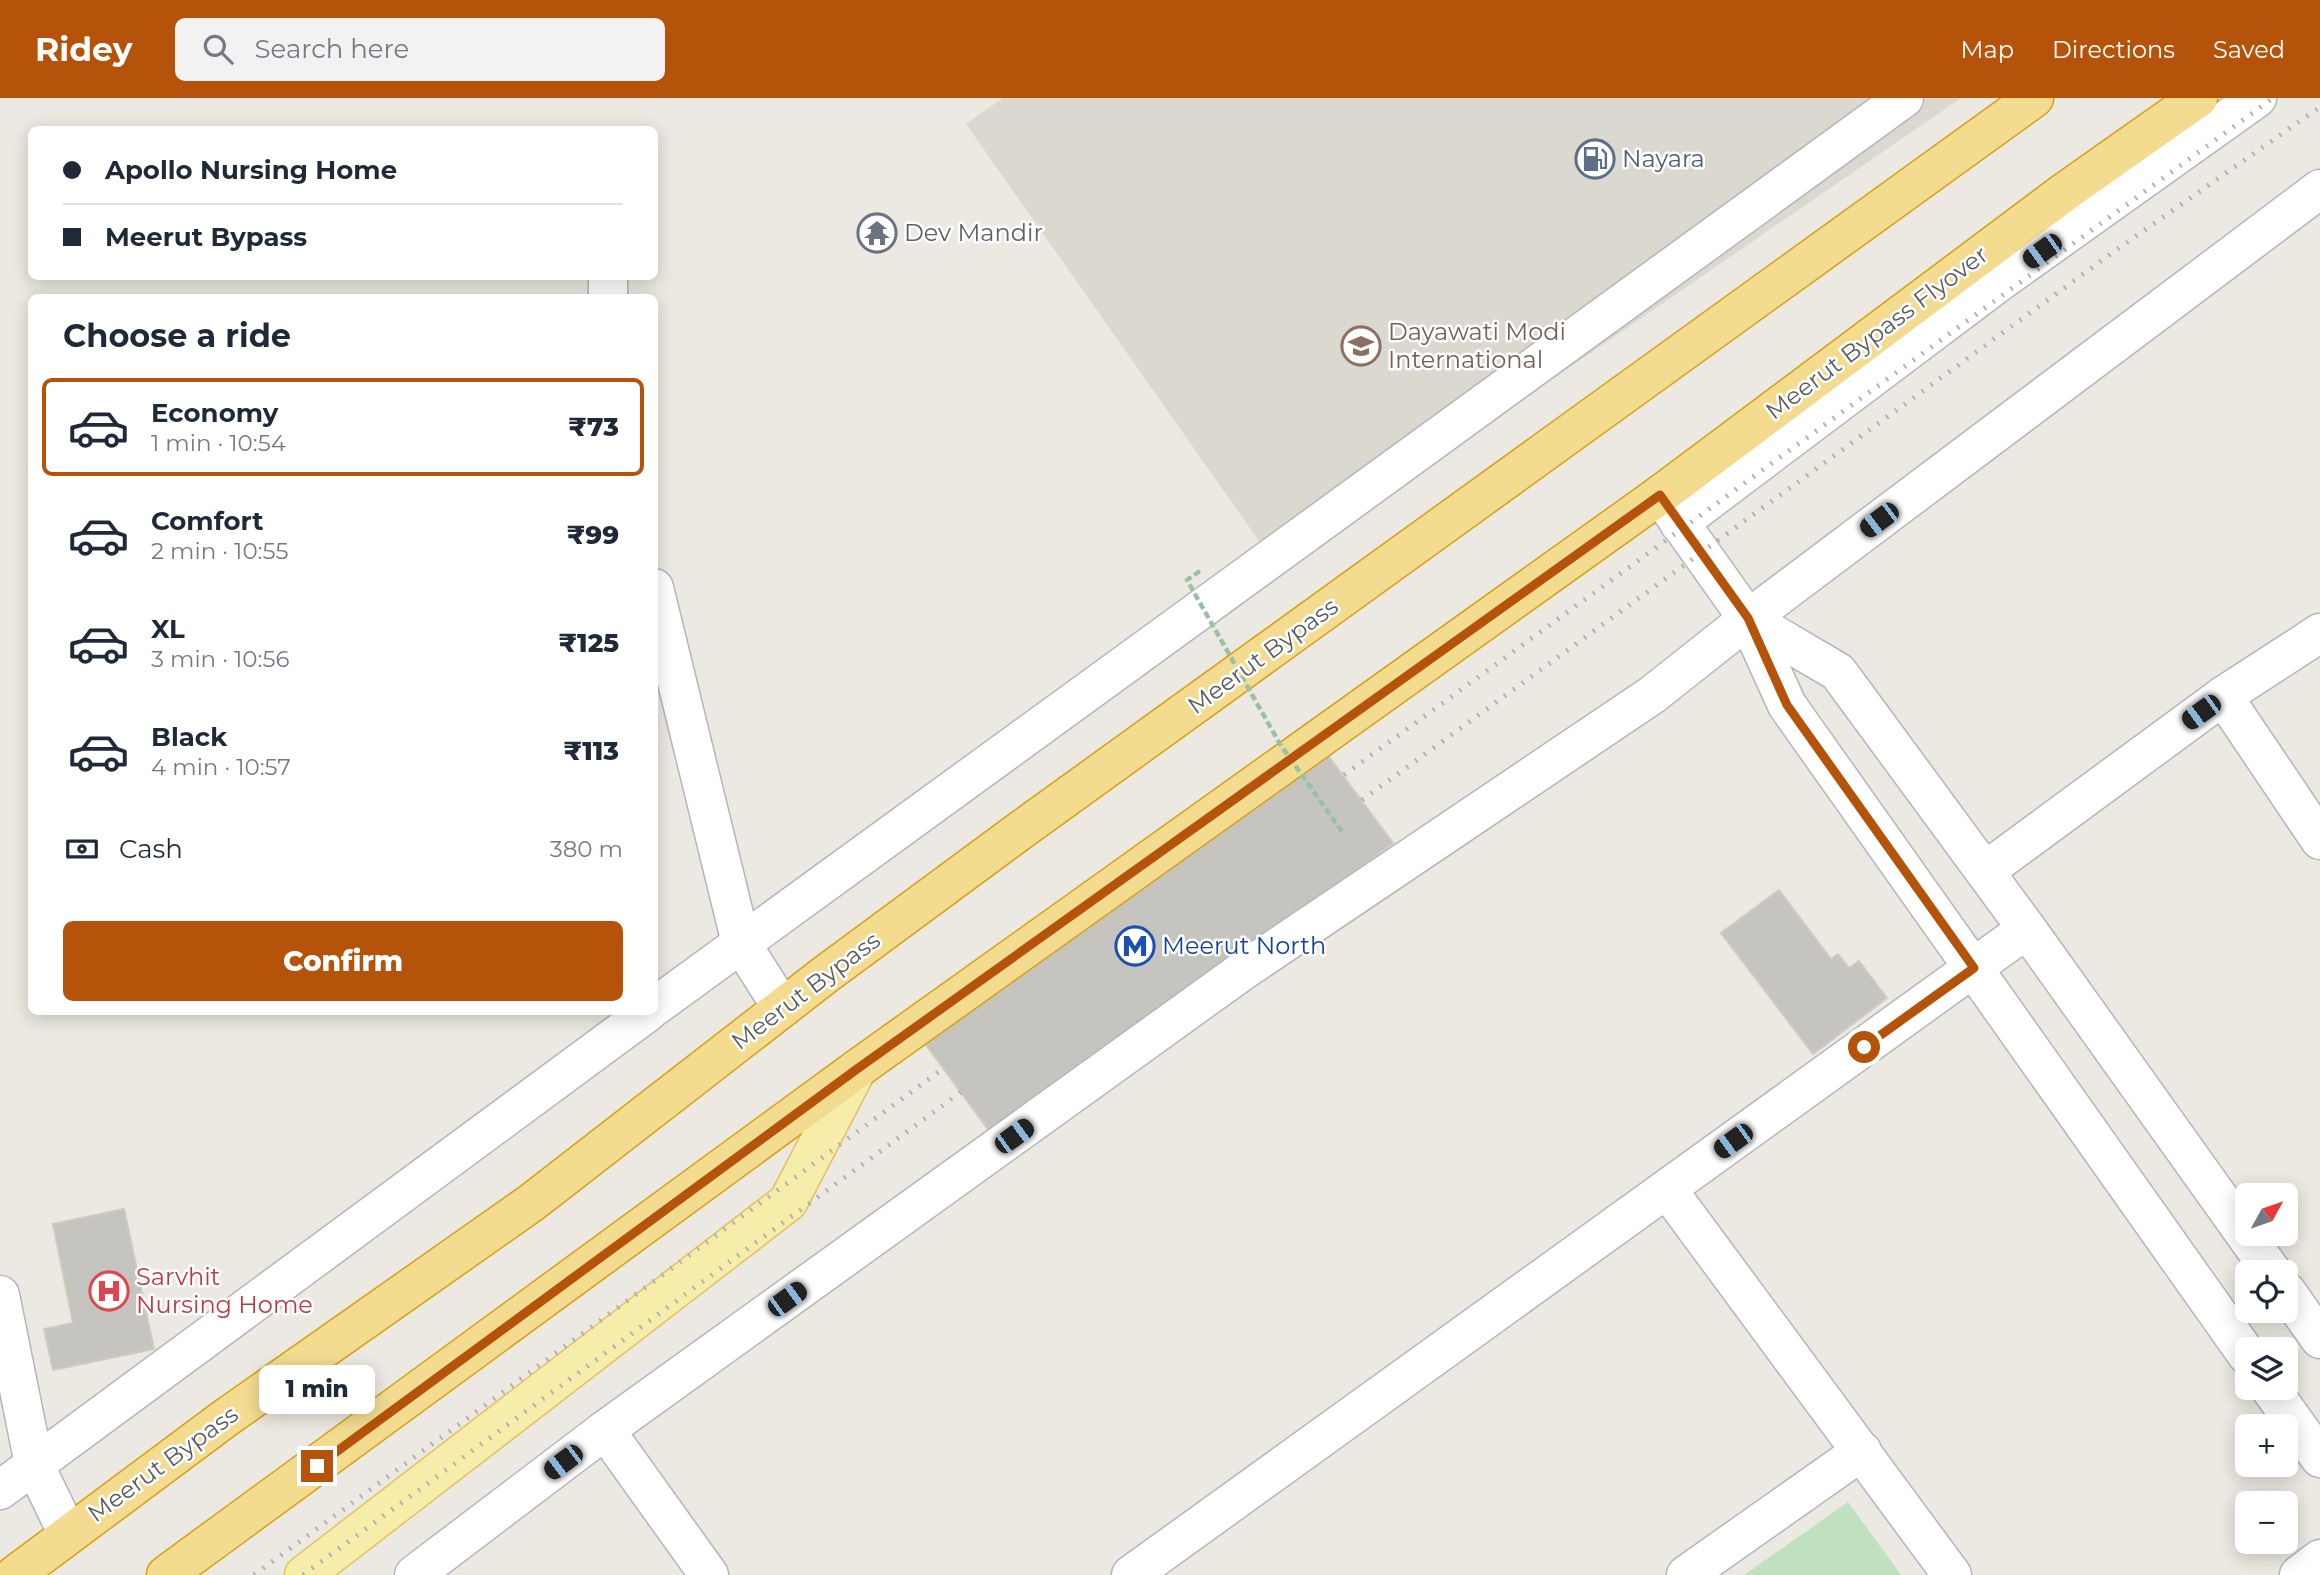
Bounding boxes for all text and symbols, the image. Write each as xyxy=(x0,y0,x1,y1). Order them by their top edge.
search box xyxy=(175,18,665,81)
text: Ridey xyxy=(35,29,133,69)
icon: search xyxy=(199,30,237,68)
text: Search here xyxy=(255,33,409,65)
text: Map xyxy=(1961,35,2014,64)
text: Directions xyxy=(2052,35,2175,64)
text: Saved xyxy=(2213,35,2285,64)
fuel station icon: Nayara xyxy=(1574,138,1616,180)
place label: Nayara xyxy=(1622,144,1705,173)
text: Apollo Nursing Home xyxy=(105,154,397,186)
temple icon: Dev Mandir xyxy=(856,212,898,254)
place label: Dev Mandir xyxy=(904,218,1043,247)
text: Meerut Bypass xyxy=(105,221,307,253)
car xyxy=(2019,230,2066,272)
street label: Meerut Bypass Flyover xyxy=(1760,240,1993,426)
text: Choose a ride xyxy=(63,316,291,355)
place label: Dayawati Modi International xyxy=(1388,317,1566,374)
school or university icon: Dayawati Modi International xyxy=(1340,325,1382,367)
icon: car xyxy=(67,396,130,459)
text: Economy xyxy=(151,397,278,429)
text: ₹73 xyxy=(568,411,619,443)
text: 1 min · 10:54 xyxy=(151,429,286,457)
car xyxy=(1856,499,1903,541)
icon: car xyxy=(67,504,130,567)
text: Comfort xyxy=(151,505,263,537)
text: ₹99 xyxy=(566,519,619,551)
text: 2 min · 10:55 xyxy=(151,537,288,565)
street label: Meerut Bypass xyxy=(1182,591,1343,720)
icon: car xyxy=(67,612,130,675)
text: XL xyxy=(151,613,185,645)
text: ₹125 xyxy=(558,627,619,659)
text: 3 min · 10:56 xyxy=(151,645,289,673)
car xyxy=(2178,691,2225,733)
icon: car xyxy=(67,720,130,783)
text: Black xyxy=(151,721,227,753)
text: ₹113 xyxy=(563,735,619,767)
text: 4 min · 10:57 xyxy=(151,753,291,781)
icon: cash xyxy=(63,830,101,868)
text: Cash xyxy=(119,833,183,865)
text: 380 m xyxy=(550,835,623,863)
button: Confirm xyxy=(63,921,623,1001)
street label: Meerut Bypass xyxy=(726,925,886,1056)
metro station icon: Meerut North xyxy=(1114,925,1156,967)
place label: Meerut North xyxy=(1162,931,1326,960)
route start xyxy=(1848,1031,1880,1063)
car xyxy=(991,1115,1038,1157)
car xyxy=(1710,1120,1757,1162)
north arrow xyxy=(2235,1183,2298,1246)
map controls xyxy=(2235,1183,2298,1554)
button: locate xyxy=(2235,1260,2298,1323)
place label: Sarvhit Nursing Home xyxy=(136,1262,313,1319)
hospital icon: Sarvhit Nursing Home xyxy=(88,1270,130,1312)
car xyxy=(764,1278,811,1320)
button: layers xyxy=(2235,1337,2298,1400)
callout: 1 min xyxy=(259,1364,375,1414)
text: 1 min xyxy=(285,1375,349,1403)
street label: Meerut Bypass xyxy=(82,1399,243,1528)
button: + xyxy=(2235,1414,2298,1477)
car xyxy=(540,1441,587,1483)
route end xyxy=(301,1450,333,1482)
button: − xyxy=(2235,1491,2298,1554)

